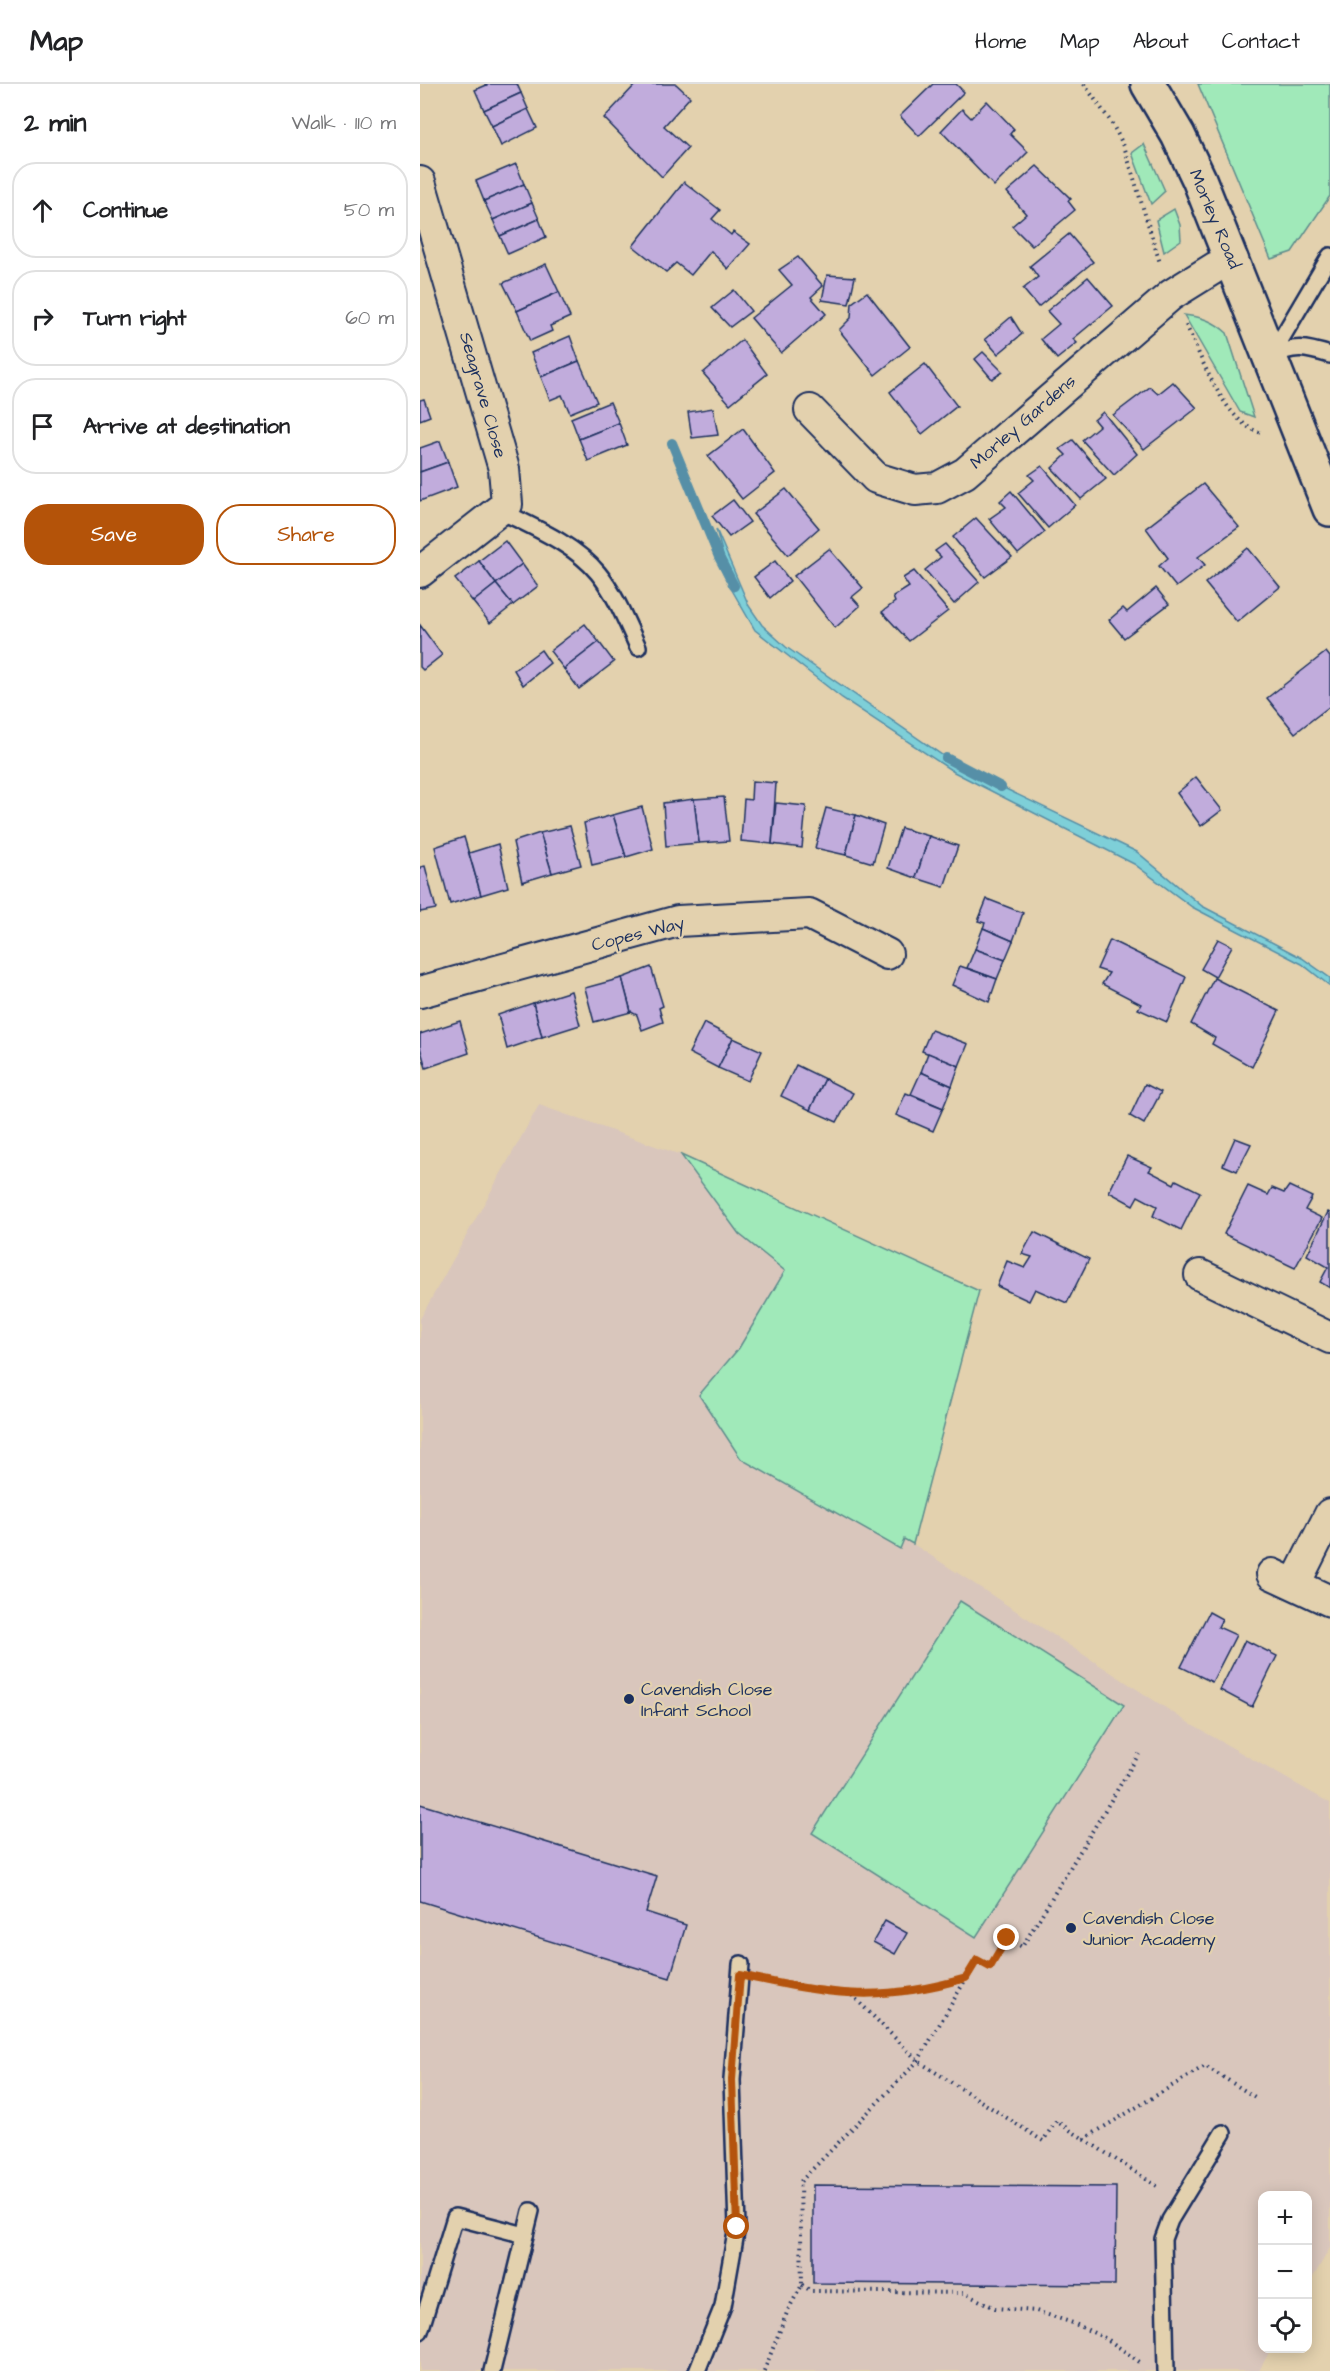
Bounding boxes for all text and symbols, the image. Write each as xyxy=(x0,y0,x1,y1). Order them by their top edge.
text: Map xyxy=(30,22,83,61)
text: Home xyxy=(975,27,1027,56)
text: Map xyxy=(1060,27,1100,56)
text: About xyxy=(1133,27,1189,56)
text: Contact xyxy=(1222,27,1300,56)
text: 2 min xyxy=(24,105,86,141)
text: Walk · 110 m xyxy=(291,109,396,137)
street label: Morley Road xyxy=(1182,165,1247,273)
icon: ahead xyxy=(26,194,59,227)
text: Continue xyxy=(83,195,168,226)
text: 50 m xyxy=(344,196,394,224)
icon: right xyxy=(26,302,59,335)
text: Turn right xyxy=(83,303,186,334)
text: 60 m xyxy=(345,304,394,332)
street label: Seagrave Close xyxy=(452,329,513,461)
street label: Morley Gardens xyxy=(965,369,1082,476)
icon: arrive xyxy=(26,410,59,443)
text: Arrive at destination xyxy=(83,411,290,442)
button: Save xyxy=(24,504,204,565)
button: Share xyxy=(216,504,396,565)
street label: Copes Way xyxy=(589,910,687,959)
place label: Cavendish Close Infant School xyxy=(641,1677,773,1723)
marker: Cavendish Close Infant School xyxy=(622,1692,636,1706)
place label: Cavendish Close Junior Academy xyxy=(1083,1906,1216,1953)
marker: Cavendish Close Junior Academy xyxy=(1064,1921,1078,1935)
route end xyxy=(993,1924,1019,1950)
map controls xyxy=(1258,2191,1312,2353)
button: + xyxy=(1258,2191,1312,2245)
route start xyxy=(723,2213,749,2239)
button: − xyxy=(1258,2245,1312,2299)
button: locate xyxy=(1258,2299,1312,2353)

